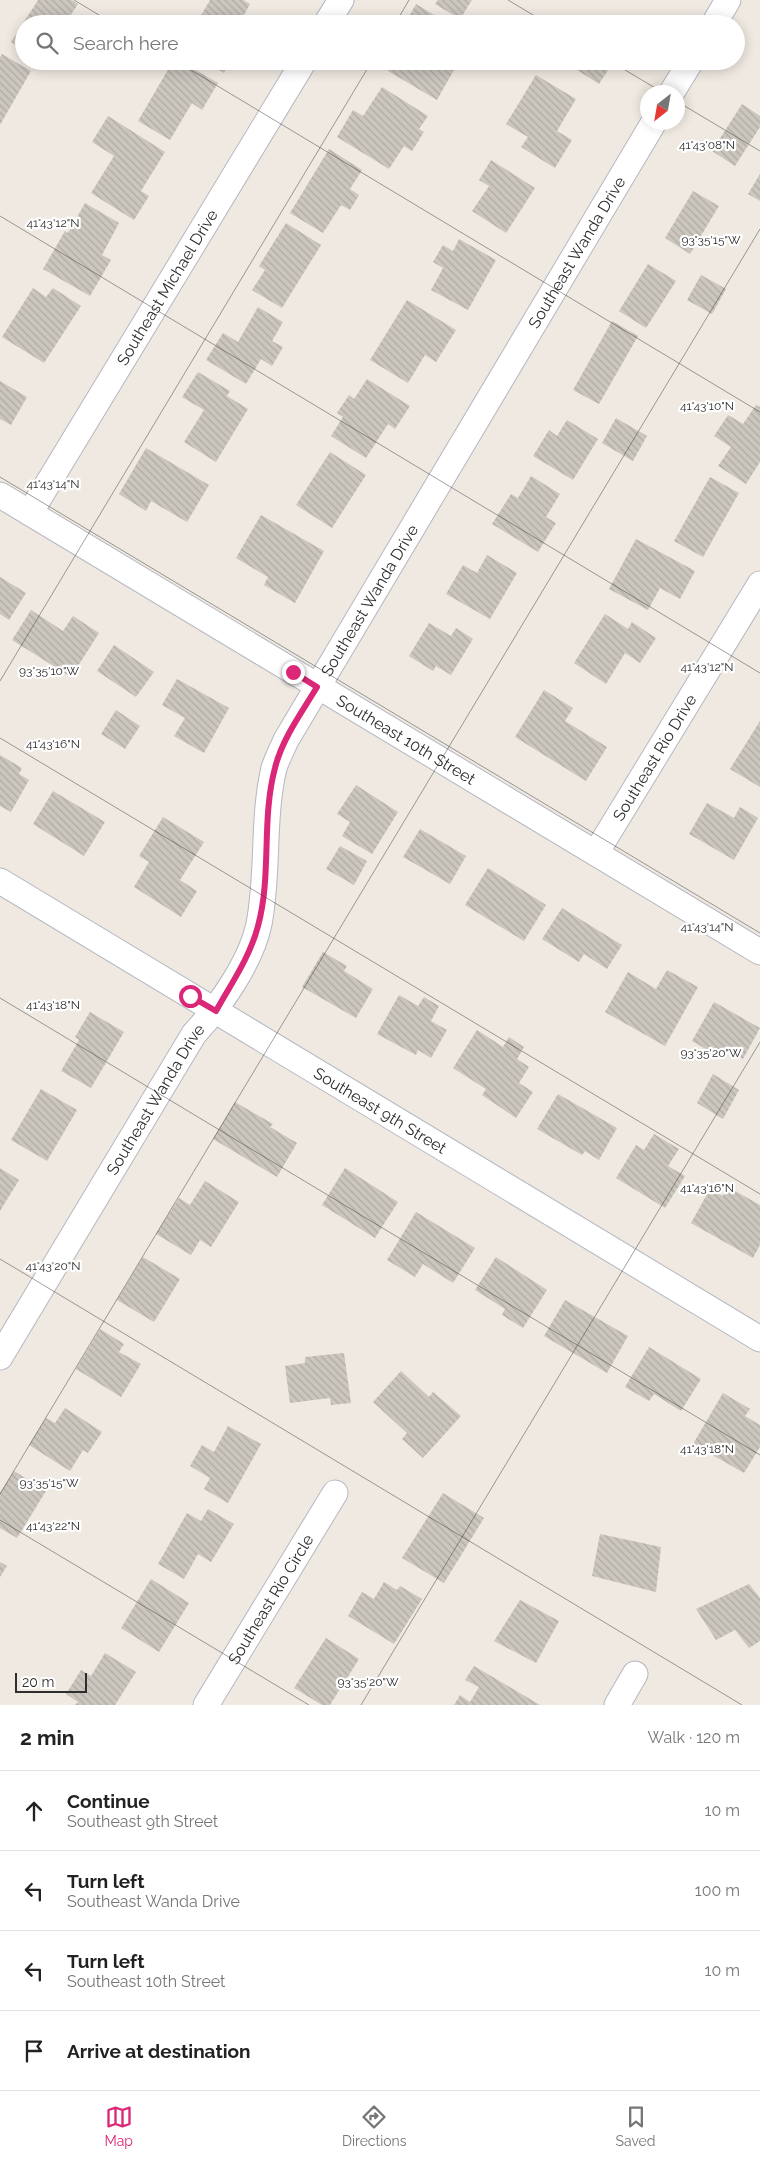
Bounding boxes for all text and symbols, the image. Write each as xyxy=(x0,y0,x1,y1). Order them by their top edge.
search box xyxy=(15,15,745,70)
icon: search xyxy=(33,29,61,57)
text: Search here xyxy=(73,32,179,54)
north arrow xyxy=(640,85,685,130)
text: 41°43'08"N xyxy=(679,138,735,152)
street label: Southeast Wanda Drive xyxy=(524,173,629,332)
street label: Southeast Michael Drive xyxy=(113,206,222,369)
text: 41°43'12"N xyxy=(27,216,79,230)
text: 93°35'15"W xyxy=(681,233,741,247)
text: 41°43'10"N xyxy=(680,399,734,413)
text: 41°43'14"N xyxy=(26,477,80,491)
street label: Southeast Wanda Drive xyxy=(317,521,422,680)
text: 41°43'12"N xyxy=(681,660,733,674)
route end xyxy=(282,661,305,684)
text: 93°35'10"W xyxy=(19,664,79,678)
street label: Southeast 10th Street xyxy=(333,691,479,789)
street label: Southeast Rio Drive xyxy=(609,691,700,824)
text: 41°43'16"N xyxy=(26,737,80,751)
text: 41°43'14"N xyxy=(680,920,734,934)
route start xyxy=(179,985,202,1008)
text: 41°43'18"N xyxy=(26,998,80,1012)
street label: Southeast Wanda Drive xyxy=(103,1020,209,1178)
text: 93°35'20"W xyxy=(680,1046,742,1060)
street label: Southeast 9th Street xyxy=(310,1063,450,1158)
text: 41°43'16"N xyxy=(680,1181,734,1195)
text: 41°43'20"N xyxy=(25,1259,81,1273)
text: 41°43'18"N xyxy=(680,1442,734,1456)
text: 93°35'15"W xyxy=(19,1476,79,1490)
text: 41°43'22"N xyxy=(26,1519,80,1533)
street label: Southeast Rio Circle xyxy=(224,1531,318,1668)
scale bar xyxy=(15,1670,88,1693)
text: 20 m xyxy=(22,1674,54,1690)
text: 93°35'20"W xyxy=(337,1675,399,1689)
text: 2 min xyxy=(20,1725,74,1750)
text: Walk · 120 m xyxy=(648,1728,740,1747)
text: Continue xyxy=(67,1790,150,1812)
icon: ahead xyxy=(20,1797,48,1825)
text: 10 m xyxy=(705,1801,740,1820)
text: Southeast 9th Street xyxy=(67,1812,218,1831)
text: Turn left xyxy=(67,1870,144,1892)
icon: left xyxy=(20,1877,48,1905)
text: 100 m xyxy=(695,1881,740,1900)
text: Southeast Wanda Drive xyxy=(67,1892,240,1911)
text: Turn left xyxy=(67,1950,144,1972)
icon: left xyxy=(20,1957,48,1985)
text: 10 m xyxy=(705,1961,740,1980)
text: Southeast 10th Street xyxy=(67,1972,225,1991)
icon: arrive xyxy=(20,2037,48,2065)
text: Arrive at destination xyxy=(67,2040,251,2062)
tab: Map xyxy=(104,2103,133,2149)
tab: Directions xyxy=(342,2103,407,2149)
tab: Saved xyxy=(615,2103,656,2149)

